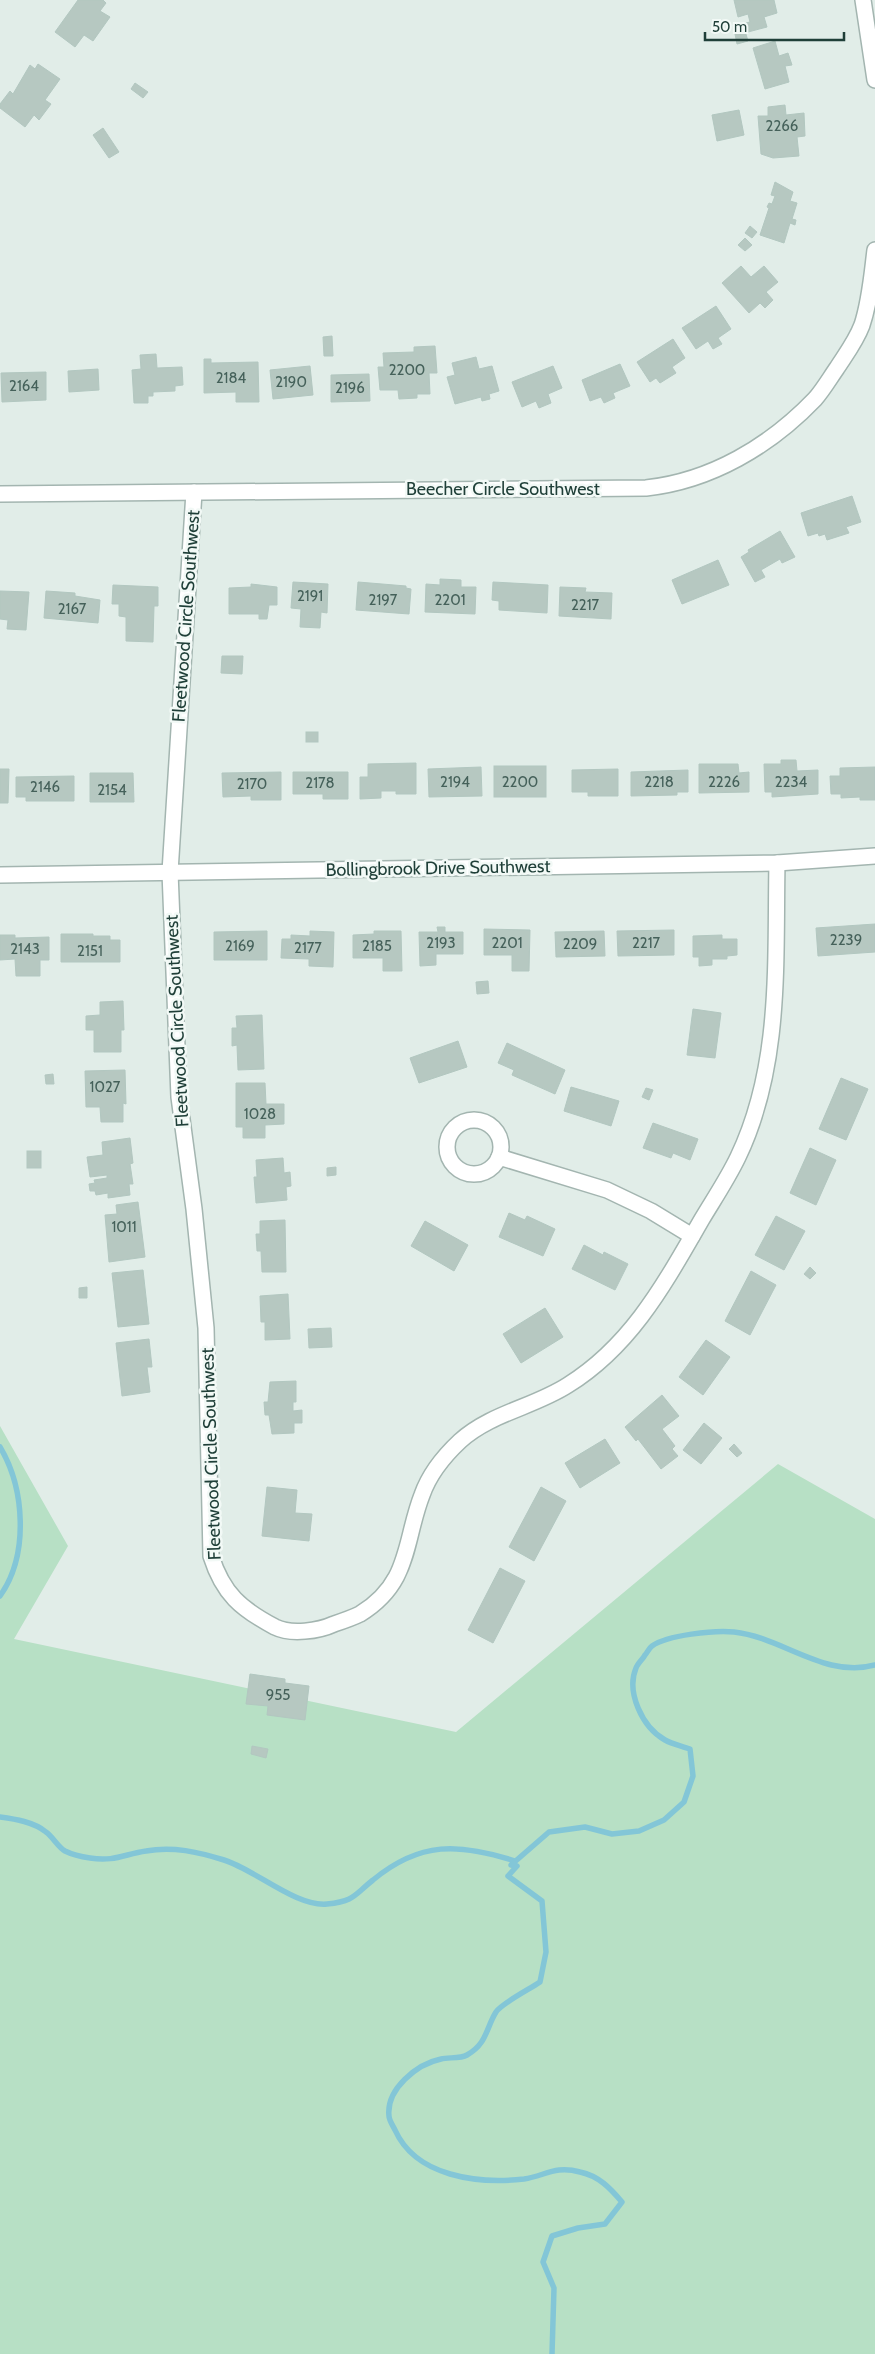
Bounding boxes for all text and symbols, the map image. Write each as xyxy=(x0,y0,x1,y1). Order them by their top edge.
scale bar xyxy=(705,10,844,42)
text: 50 m xyxy=(712,18,747,36)
house number: 2266 xyxy=(766,117,798,135)
house number: 2200 xyxy=(389,361,425,379)
house number: 2184 xyxy=(216,369,247,387)
house number: 2190 xyxy=(275,373,307,391)
house number: 2164 xyxy=(9,377,39,395)
house number: 2196 xyxy=(335,379,365,397)
street label: Beecher Circle Southwest xyxy=(406,478,600,500)
street label: Fleetwood Circle Southwest xyxy=(168,509,204,723)
house number: 2191 xyxy=(297,587,323,605)
house number: 2197 xyxy=(369,591,398,609)
house number: 2201 xyxy=(434,591,466,609)
house number: 2217 xyxy=(571,596,600,614)
house number: 2167 xyxy=(58,600,87,618)
house number: 2194 xyxy=(440,773,470,791)
house number: 2200 xyxy=(502,773,538,791)
house number: 2218 xyxy=(644,773,674,791)
house number: 2226 xyxy=(708,773,740,791)
house number: 2234 xyxy=(775,773,808,791)
house number: 2178 xyxy=(305,774,335,792)
house number: 2170 xyxy=(237,775,267,793)
house number: 2146 xyxy=(30,778,60,796)
house number: 2154 xyxy=(97,781,127,799)
street label: Bollingbrook Drive Southwest xyxy=(325,855,551,881)
street label: Fleetwood Circle Southwest xyxy=(160,914,194,1128)
house number: 2239 xyxy=(830,931,862,949)
house number: 2193 xyxy=(426,934,456,952)
house number: 2201 xyxy=(491,934,523,952)
house number: 2217 xyxy=(632,934,661,952)
house number: 2209 xyxy=(563,935,597,953)
house number: 2169 xyxy=(225,937,255,955)
house number: 2185 xyxy=(362,937,392,955)
house number: 2177 xyxy=(294,939,322,957)
house number: 2143 xyxy=(10,940,40,958)
house number: 2151 xyxy=(77,942,103,960)
house number: 1027 xyxy=(90,1078,121,1096)
house number: 1028 xyxy=(244,1105,276,1123)
house number: 1011 xyxy=(111,1218,137,1236)
street label: Fleetwood Circle Southwest xyxy=(196,1347,226,1561)
house number: 955 xyxy=(266,1686,290,1704)

